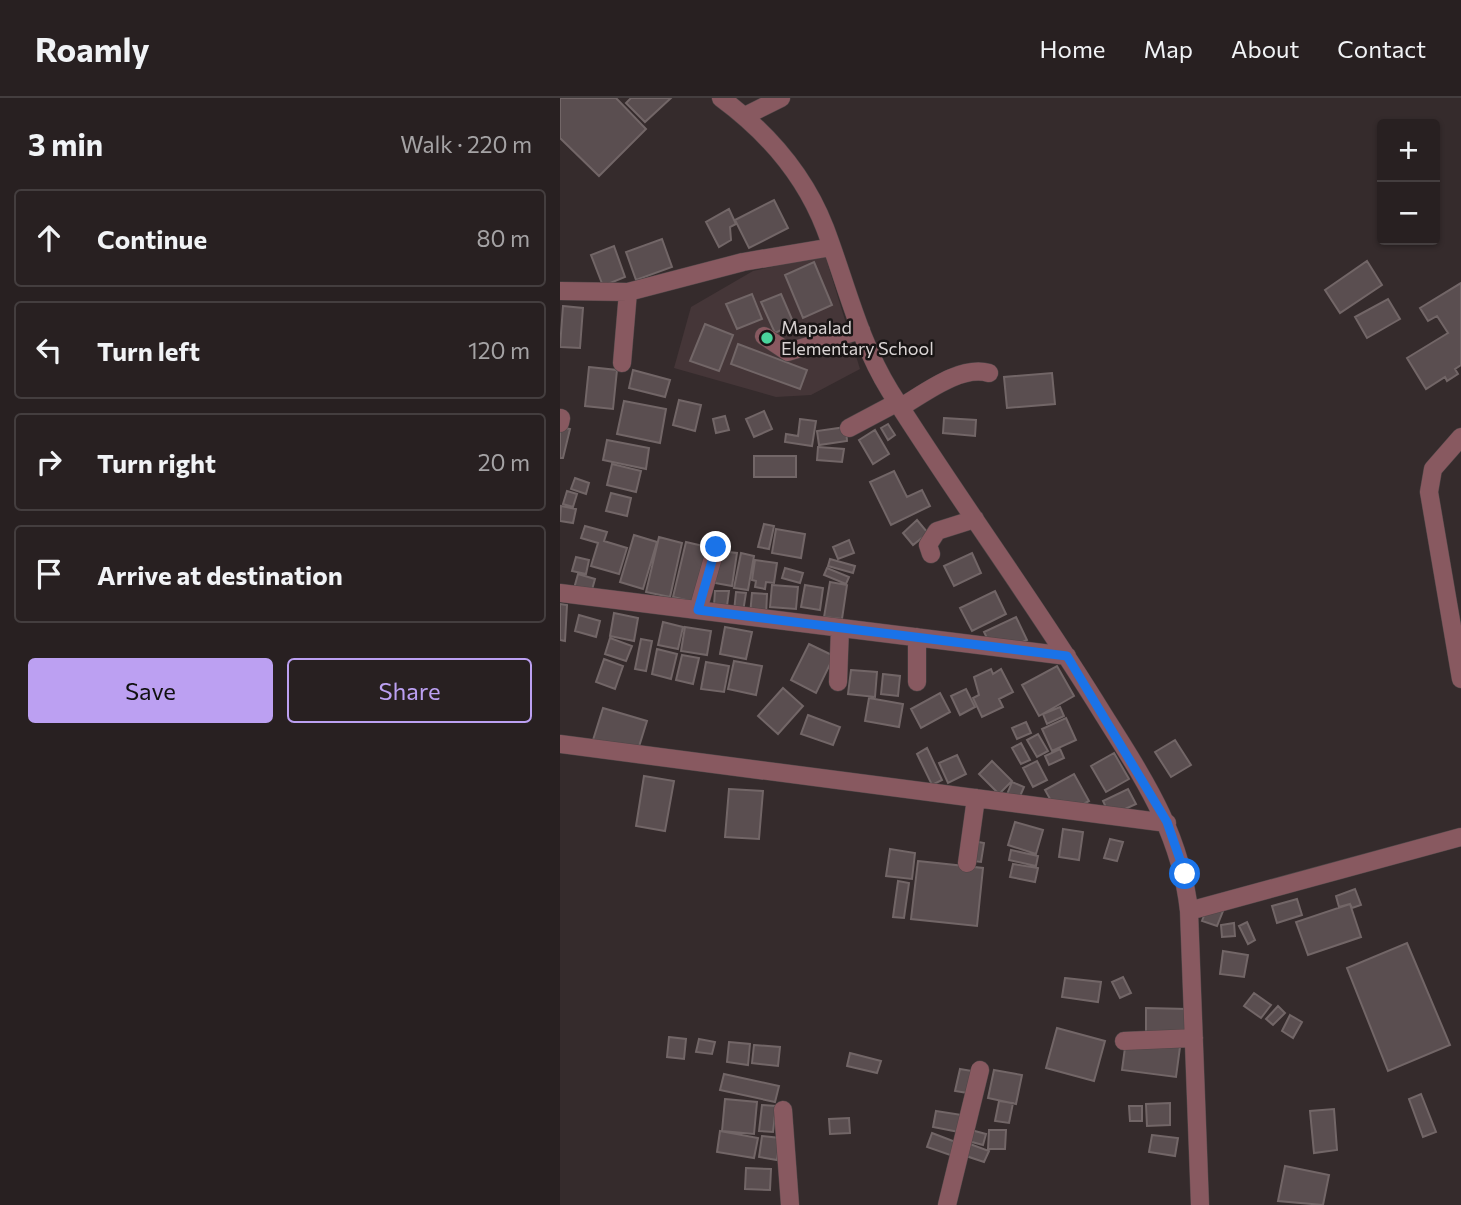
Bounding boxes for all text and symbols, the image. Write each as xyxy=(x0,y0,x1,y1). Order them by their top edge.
text: Roamly xyxy=(35,28,150,69)
text: Home xyxy=(1040,34,1106,63)
text: Map xyxy=(1144,34,1193,63)
text: About xyxy=(1231,34,1299,63)
text: Contact xyxy=(1337,34,1426,63)
map controls xyxy=(1377,119,1440,245)
button: + xyxy=(1377,119,1440,182)
text: 3 min xyxy=(28,125,103,162)
text: Walk · 220 m xyxy=(400,130,532,158)
button: − xyxy=(1377,182,1440,245)
icon: ahead xyxy=(30,219,68,257)
text: Continue xyxy=(97,223,207,254)
text: 80 m xyxy=(477,224,530,252)
place label: Mapalad Elementary School xyxy=(781,316,934,359)
marker: Mapalad Elementary School xyxy=(759,330,775,346)
icon: left xyxy=(30,331,68,369)
text: Turn left xyxy=(97,335,200,366)
text: 120 m xyxy=(468,336,530,364)
icon: right xyxy=(30,443,68,481)
text: Turn right xyxy=(97,447,216,478)
text: 20 m xyxy=(478,448,530,476)
route end xyxy=(700,531,731,562)
icon: arrive xyxy=(30,555,68,593)
text: Arrive at destination xyxy=(97,559,343,590)
button: Save xyxy=(28,658,273,723)
button: Share xyxy=(287,658,532,723)
route start xyxy=(1169,858,1200,889)

